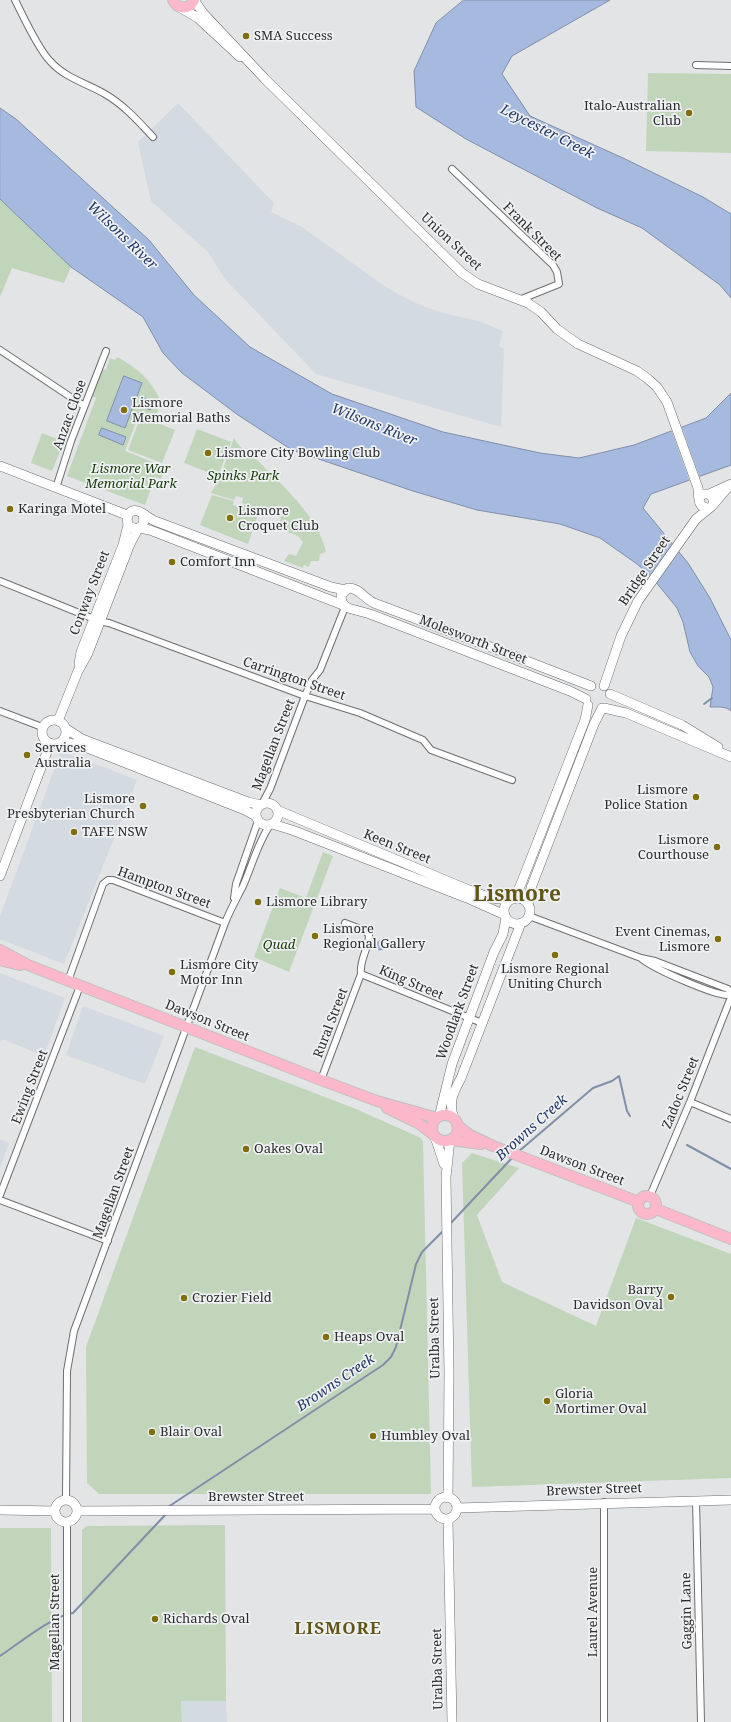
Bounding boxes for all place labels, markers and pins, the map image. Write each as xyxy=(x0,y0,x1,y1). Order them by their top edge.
place label: SMA Success xyxy=(254,28,333,44)
marker: SMA Success xyxy=(241,31,251,41)
place label: Italo-Australian Club xyxy=(584,98,681,129)
marker: Italo-Australian Club xyxy=(684,108,694,118)
place label: Lismore Memorial Baths xyxy=(132,395,230,426)
marker: Lismore Memorial Baths xyxy=(119,405,129,415)
place label: Lismore City Bowling Club xyxy=(216,445,380,461)
marker: Lismore City Bowling Club xyxy=(203,448,213,458)
place label: Karinga Motel xyxy=(18,501,106,517)
place label: Lismore Croquet Club xyxy=(238,503,319,534)
marker: Karinga Motel xyxy=(5,504,15,514)
marker: Lismore Croquet Club xyxy=(225,513,235,523)
place label: Comfort Inn xyxy=(180,554,256,570)
marker: Comfort Inn xyxy=(167,557,177,567)
place label: Services Australia xyxy=(35,740,91,771)
marker: Services Australia xyxy=(22,750,32,760)
place label: Lismore Police Station xyxy=(604,782,688,813)
place label: Lismore Presbyterian Church xyxy=(7,791,135,822)
marker: Lismore Police Station xyxy=(691,792,701,802)
marker: Lismore Presbyterian Church xyxy=(138,801,148,811)
place label: TAFE NSW xyxy=(82,824,148,840)
marker: TAFE NSW xyxy=(69,827,79,837)
place label: Lismore Courthouse xyxy=(638,832,709,863)
marker: Lismore Courthouse xyxy=(712,842,722,852)
place label: Lismore Library xyxy=(266,894,367,910)
marker: Lismore Library xyxy=(253,897,263,907)
place label: Lismore Regional Gallery xyxy=(323,921,425,952)
place label: Event Cinemas, Lismore xyxy=(615,924,710,955)
marker: Lismore Regional Gallery xyxy=(310,931,320,941)
marker: Event Cinemas, Lismore xyxy=(713,934,723,944)
marker: Lismore Regional Uniting Church xyxy=(550,950,560,960)
place label: Lismore City Motor Inn xyxy=(180,957,258,988)
place label: Lismore Regional Uniting Church xyxy=(501,961,609,992)
marker: Lismore City Motor Inn xyxy=(167,967,177,977)
place label: Oakes Oval xyxy=(254,1141,323,1157)
marker: Oakes Oval xyxy=(241,1144,251,1154)
place label: Barry Davidson Oval xyxy=(573,1282,663,1313)
place label: Crozier Field xyxy=(192,1290,272,1306)
marker: Barry Davidson Oval xyxy=(666,1292,676,1302)
marker: Crozier Field xyxy=(179,1293,189,1303)
place label: Heaps Oval xyxy=(334,1329,404,1345)
marker: Heaps Oval xyxy=(321,1332,331,1342)
place label: Gloria Mortimer Oval xyxy=(555,1386,647,1417)
marker: Gloria Mortimer Oval xyxy=(542,1396,552,1406)
place label: Blair Oval xyxy=(160,1424,222,1440)
marker: Blair Oval xyxy=(147,1427,157,1437)
place label: Humbley Oval xyxy=(381,1428,470,1444)
marker: Humbley Oval xyxy=(368,1431,378,1441)
place label: Richards Oval xyxy=(163,1611,250,1627)
marker: Richards Oval xyxy=(150,1614,160,1624)

